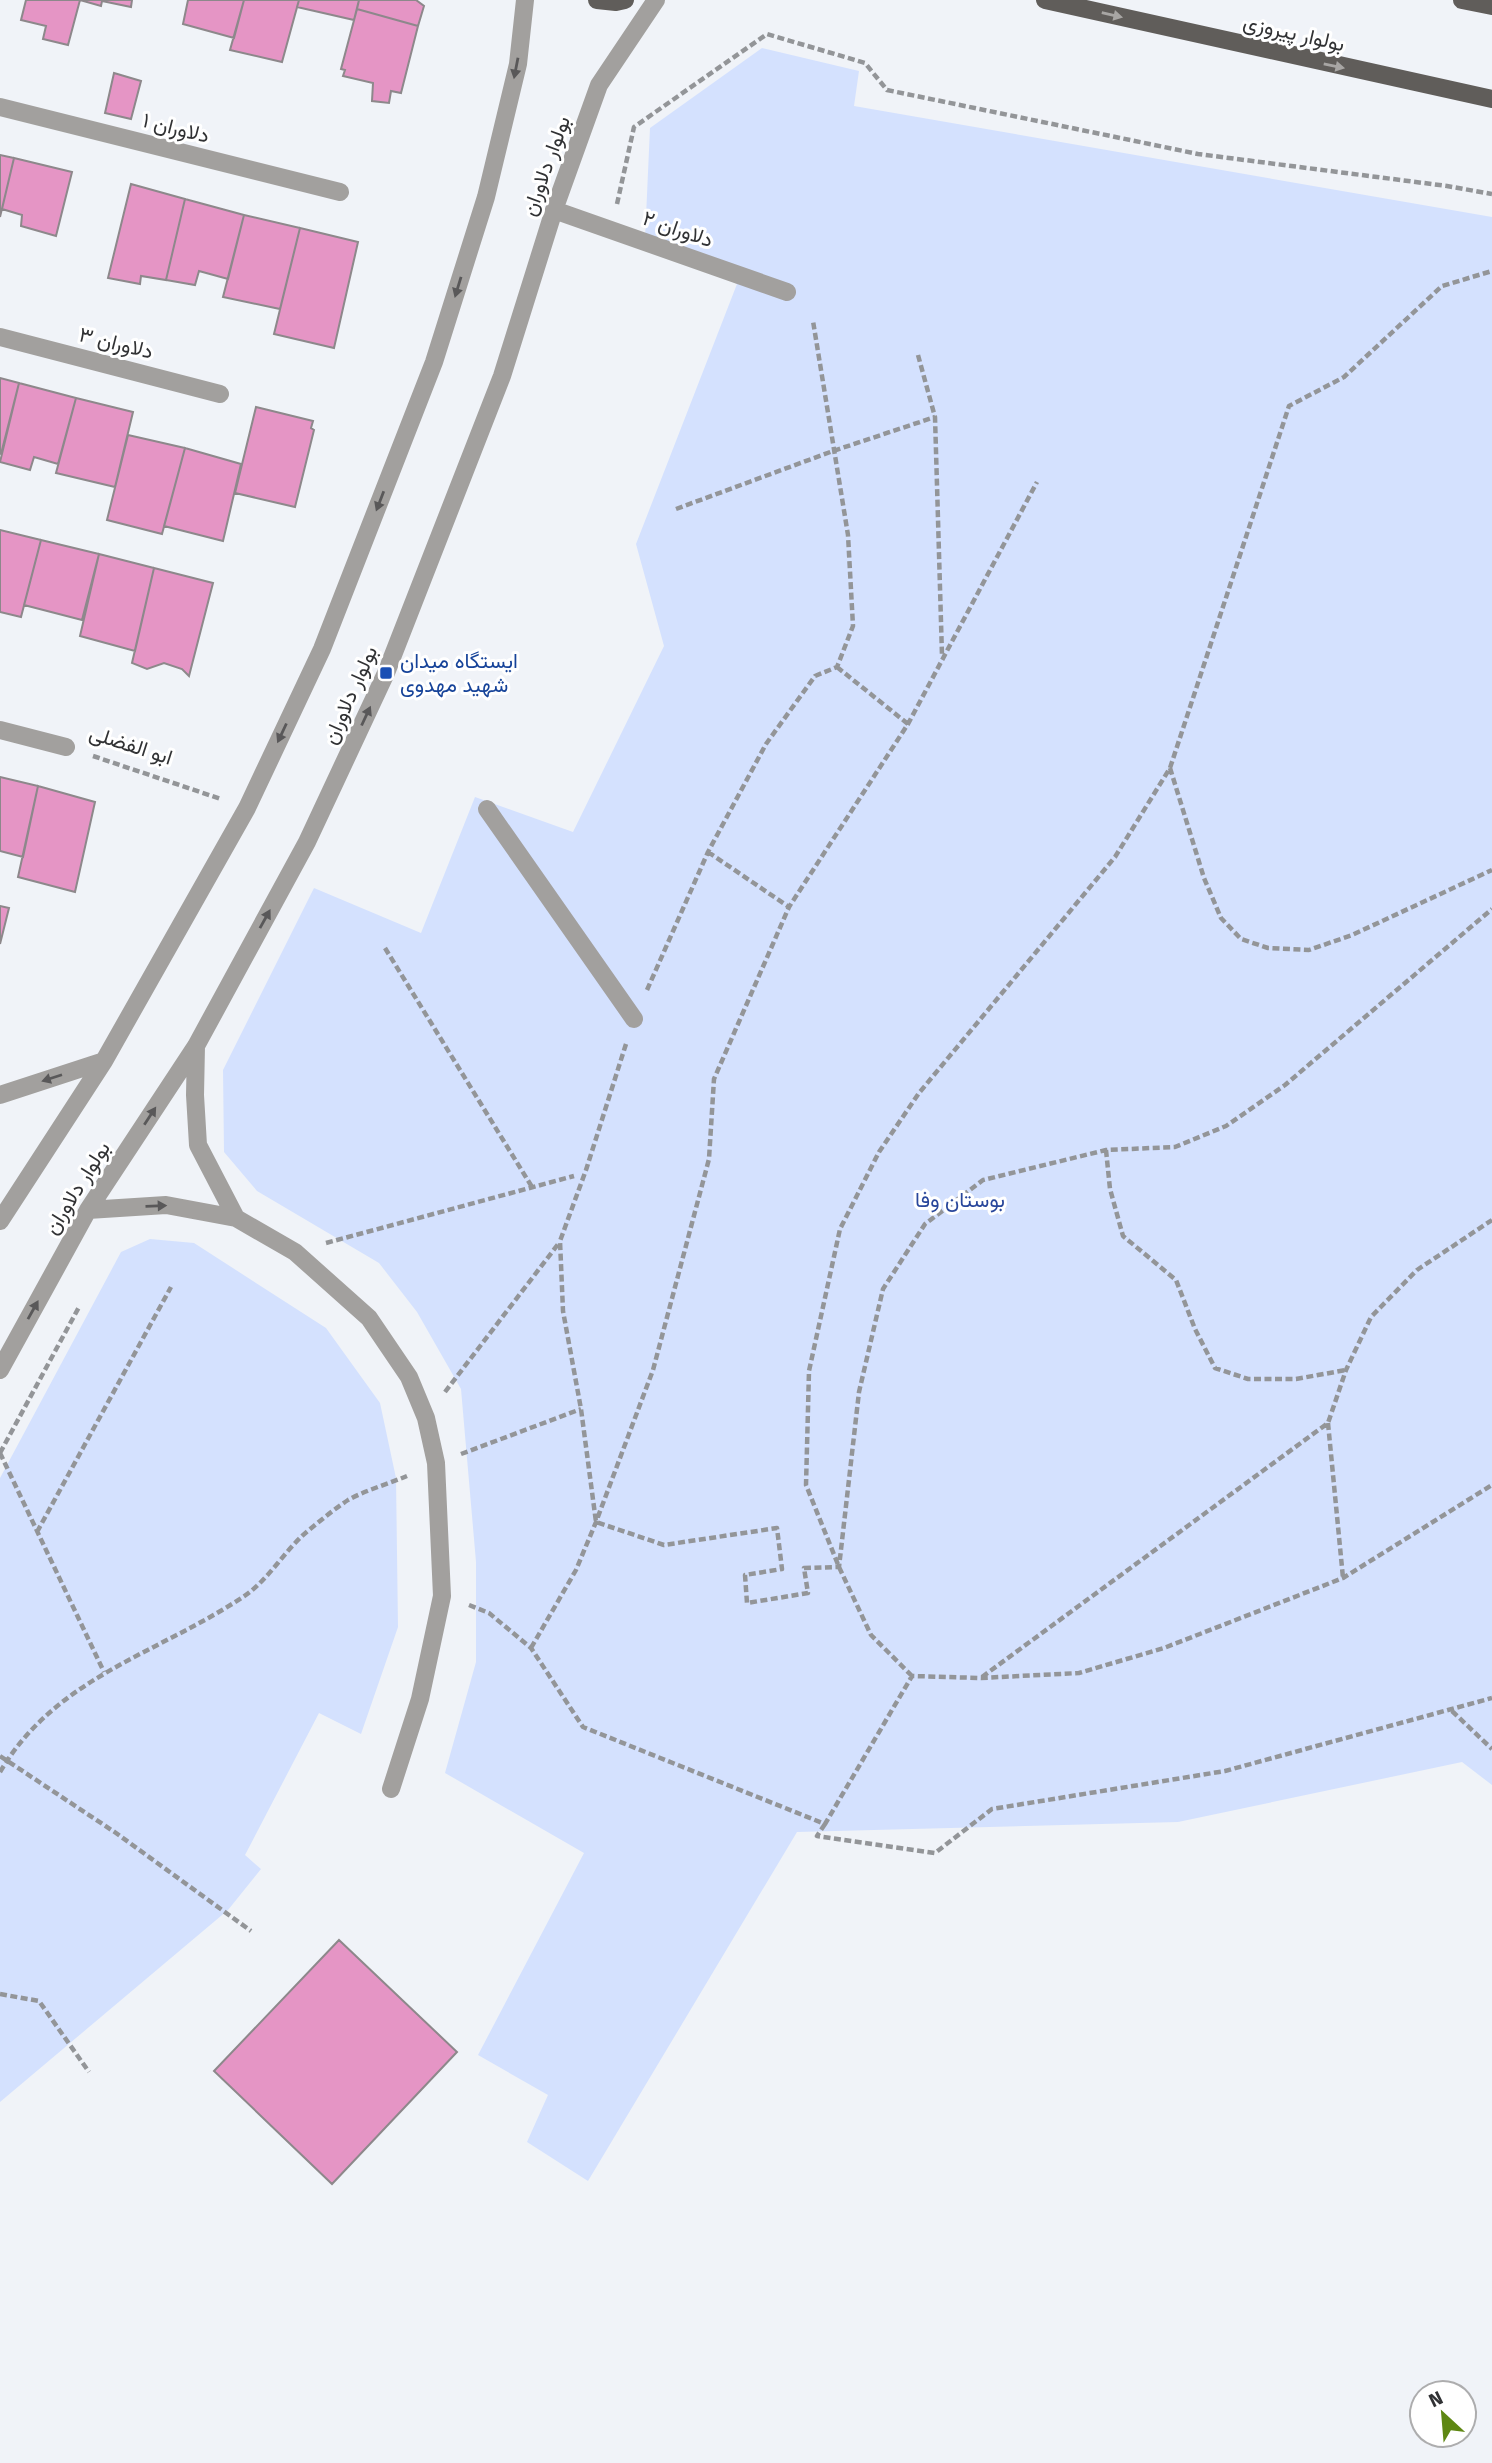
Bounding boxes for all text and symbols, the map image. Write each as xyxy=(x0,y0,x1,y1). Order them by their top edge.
street label: بولوار پیروزی xyxy=(1241,9,1347,58)
one-way arrow xyxy=(1101,10,1123,21)
one-way arrow xyxy=(511,57,522,79)
one-way arrow xyxy=(1323,60,1345,71)
street label: دلاوران ۱ xyxy=(140,107,212,149)
street label: بولوار دلاوران xyxy=(516,112,576,220)
street label: دلاوران ۲ xyxy=(639,205,717,253)
one-way arrow xyxy=(452,277,463,298)
street label: دلاوران ۳ xyxy=(76,321,156,365)
one-way arrow xyxy=(374,491,385,512)
street label: بولوار دلاوران xyxy=(317,642,383,748)
place label: ایستگاه میدان شهید مهدوی xyxy=(400,648,518,698)
marker: ایستگاه میدان شهید مهدوی xyxy=(378,665,394,681)
one-way arrow xyxy=(360,706,372,726)
street label: ابو الفضلی xyxy=(86,719,176,771)
one-way arrow xyxy=(277,723,288,743)
one-way arrow xyxy=(259,910,271,929)
one-way arrow xyxy=(42,1073,63,1084)
one-way arrow xyxy=(143,1106,156,1125)
street label: بولوار دلاوران xyxy=(38,1137,116,1239)
park label: بوستان وفا xyxy=(915,1187,1005,1213)
one-way arrow xyxy=(145,1200,167,1211)
one-way arrow xyxy=(27,1301,39,1320)
north arrow xyxy=(1408,2379,1478,2449)
text: N xyxy=(1425,2386,1446,2412)

